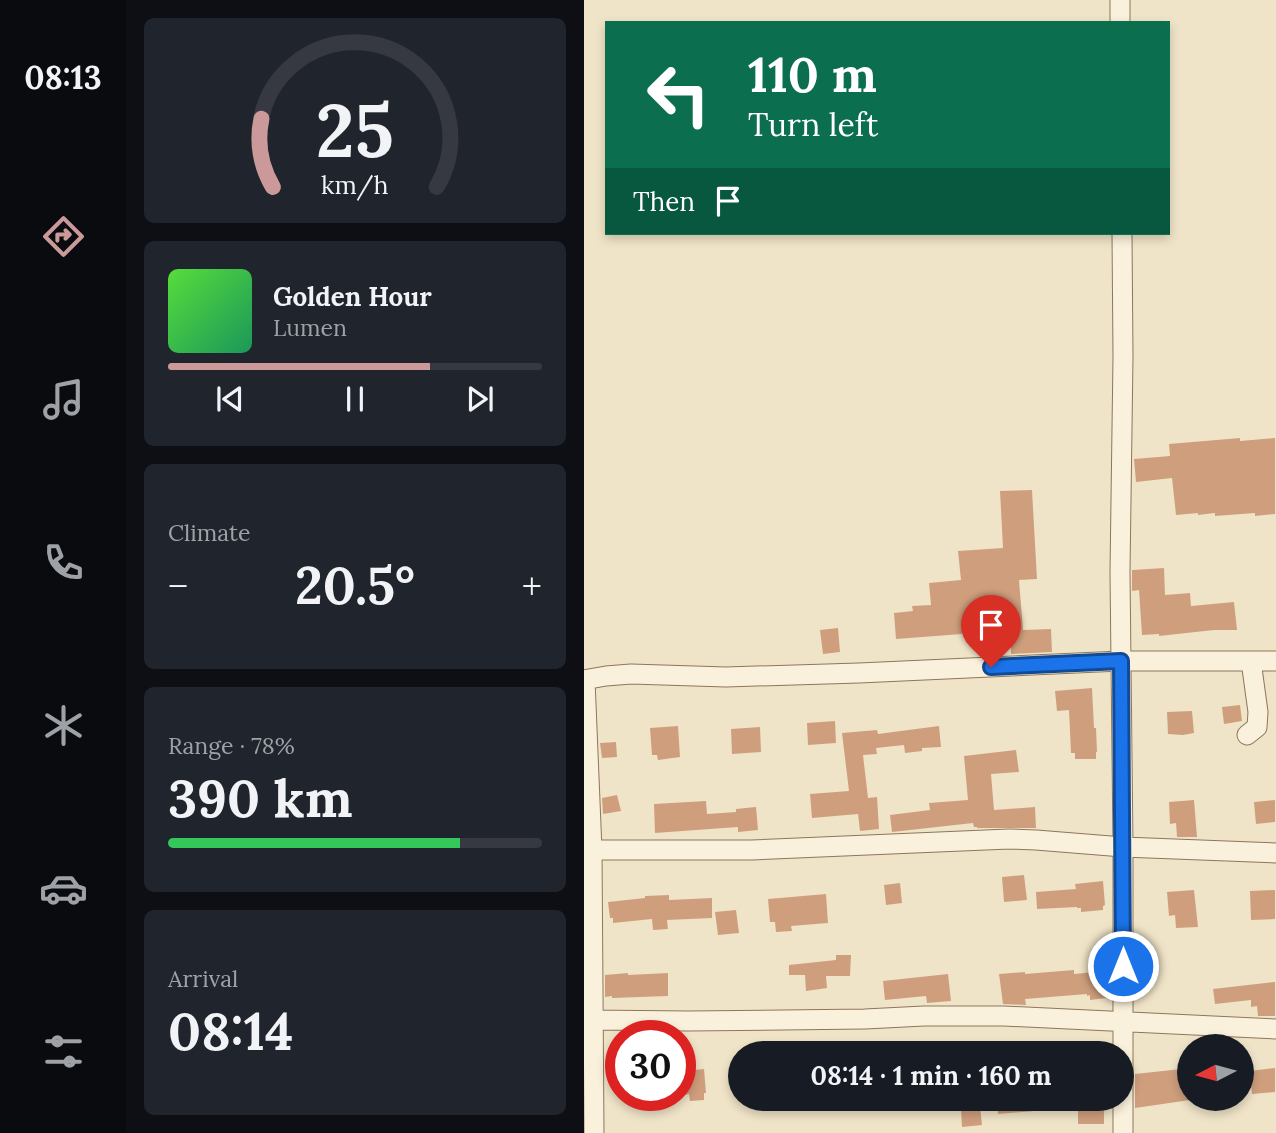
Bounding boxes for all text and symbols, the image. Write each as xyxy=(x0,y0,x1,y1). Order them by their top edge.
text: 110 m xyxy=(748,43,877,105)
icon: left xyxy=(633,49,724,140)
text: 08:13 xyxy=(24,57,102,98)
text: 25 xyxy=(316,84,394,177)
text: Turn left xyxy=(748,104,878,145)
text: km/h xyxy=(321,168,389,200)
icon: arrive xyxy=(709,182,747,220)
text: Then xyxy=(633,185,695,218)
icon: directions xyxy=(39,212,88,261)
text: Golden Hour xyxy=(273,280,432,313)
text: Lumen xyxy=(273,313,347,342)
icon: music xyxy=(39,375,88,424)
icon: previous xyxy=(211,380,249,418)
icon: pause xyxy=(336,380,374,418)
icon: next xyxy=(461,380,499,418)
text: Climate xyxy=(168,518,250,547)
icon: phone xyxy=(39,538,88,587)
text: 20.5° xyxy=(295,552,415,618)
text: − xyxy=(168,562,188,610)
text: + xyxy=(522,562,542,610)
pin xyxy=(961,595,1021,667)
icon: arrive xyxy=(972,606,1010,644)
icon: climate xyxy=(39,701,88,750)
text: Range · 78% xyxy=(168,731,295,760)
text: 390 km xyxy=(168,765,353,831)
icon: car xyxy=(39,864,88,913)
position arrow xyxy=(1086,929,1160,1003)
text: Arrival xyxy=(168,964,238,993)
text: 08:14 xyxy=(168,998,293,1064)
speed limit sign: 30 xyxy=(605,1020,696,1111)
icon: filters xyxy=(39,1027,88,1076)
north arrow xyxy=(1177,1034,1254,1111)
map controls xyxy=(1177,1034,1254,1111)
text: 08:14 · 1 min · 160 m xyxy=(811,1059,1052,1092)

